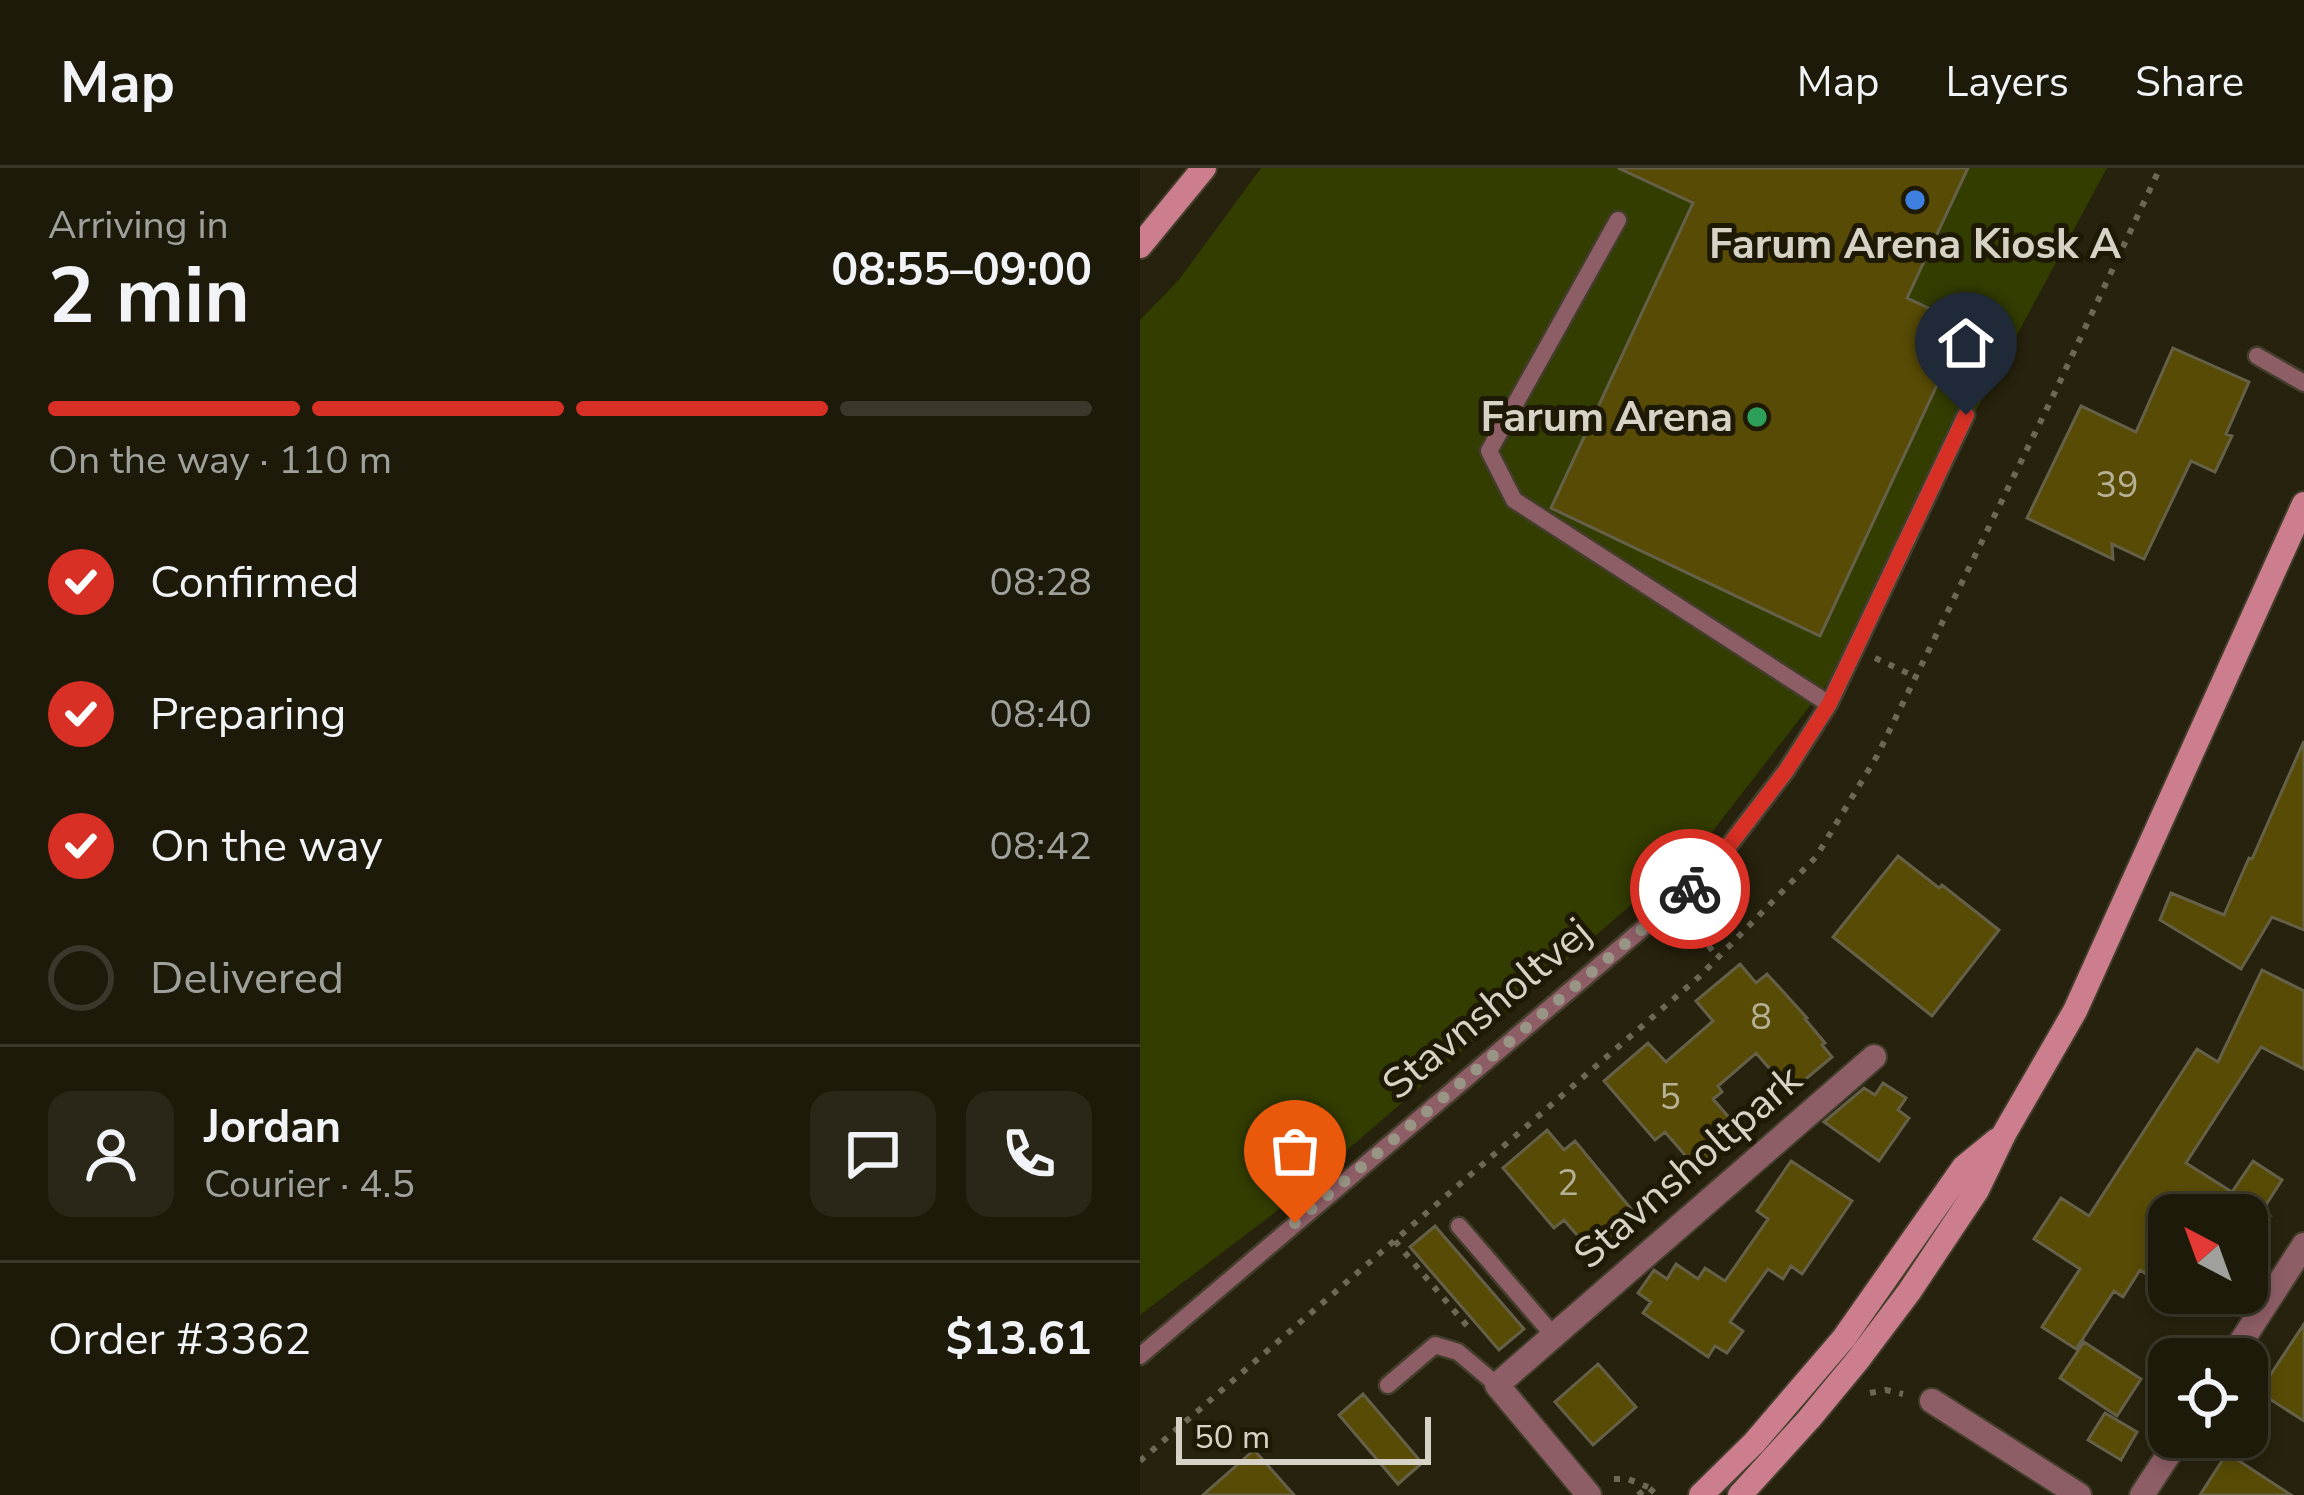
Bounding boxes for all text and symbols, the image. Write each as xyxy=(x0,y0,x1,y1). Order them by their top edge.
text: Map xyxy=(60,44,175,122)
text: Map xyxy=(1797,54,1879,111)
text: Layers xyxy=(1945,54,2069,111)
text: Share xyxy=(2135,54,2244,111)
marker: Farum Arena Kiosk A xyxy=(1902,187,1928,213)
text: Arriving in xyxy=(48,199,229,252)
place label: Farum Arena Kiosk A xyxy=(1709,216,2122,273)
text: 08:55–09:00 xyxy=(831,240,1092,301)
text: 2 min xyxy=(48,243,250,350)
pin xyxy=(1915,292,2017,415)
icon: home xyxy=(1933,310,1999,376)
place label: Farum Arena xyxy=(1481,389,1733,446)
marker: Farum Arena xyxy=(1744,404,1770,430)
text: On the way · 110 m xyxy=(48,434,392,487)
house number: 39 xyxy=(2095,461,2139,510)
icon: check xyxy=(48,549,114,615)
text: Confirmed xyxy=(150,552,359,613)
text: 08:28 xyxy=(990,556,1092,609)
icon: check xyxy=(48,681,114,747)
text: Preparing xyxy=(150,684,346,745)
text: 08:40 xyxy=(990,688,1092,741)
icon: check xyxy=(48,813,114,879)
text: On the way xyxy=(150,816,383,877)
text: 08:42 xyxy=(990,820,1092,873)
courier xyxy=(1630,829,1750,949)
icon: bike xyxy=(1657,856,1723,922)
street label: Stavnsholtvej xyxy=(1371,905,1603,1113)
text: Delivered xyxy=(150,948,344,1009)
house number: 8 xyxy=(1750,993,1772,1042)
street label: Stavnsholtpark xyxy=(1562,1051,1815,1282)
house number: 5 xyxy=(1659,1073,1681,1122)
button: person xyxy=(48,1091,174,1217)
button: chat xyxy=(810,1091,936,1217)
button: phone xyxy=(966,1091,1092,1217)
text: Jordan xyxy=(204,1097,341,1158)
pin xyxy=(1244,1100,1346,1223)
icon: bag xyxy=(1262,1118,1328,1184)
text: Courier · 4.5 xyxy=(204,1158,415,1211)
house number: 2 xyxy=(1557,1159,1579,1208)
north arrow xyxy=(2148,1194,2268,1314)
map controls xyxy=(2148,1194,2268,1458)
text: Order #3362 xyxy=(48,1309,311,1370)
text: $13.61 xyxy=(946,1309,1092,1370)
button: locate xyxy=(2148,1338,2268,1458)
scale bar xyxy=(1176,1411,1431,1464)
text: 50 m xyxy=(1194,1415,1270,1460)

